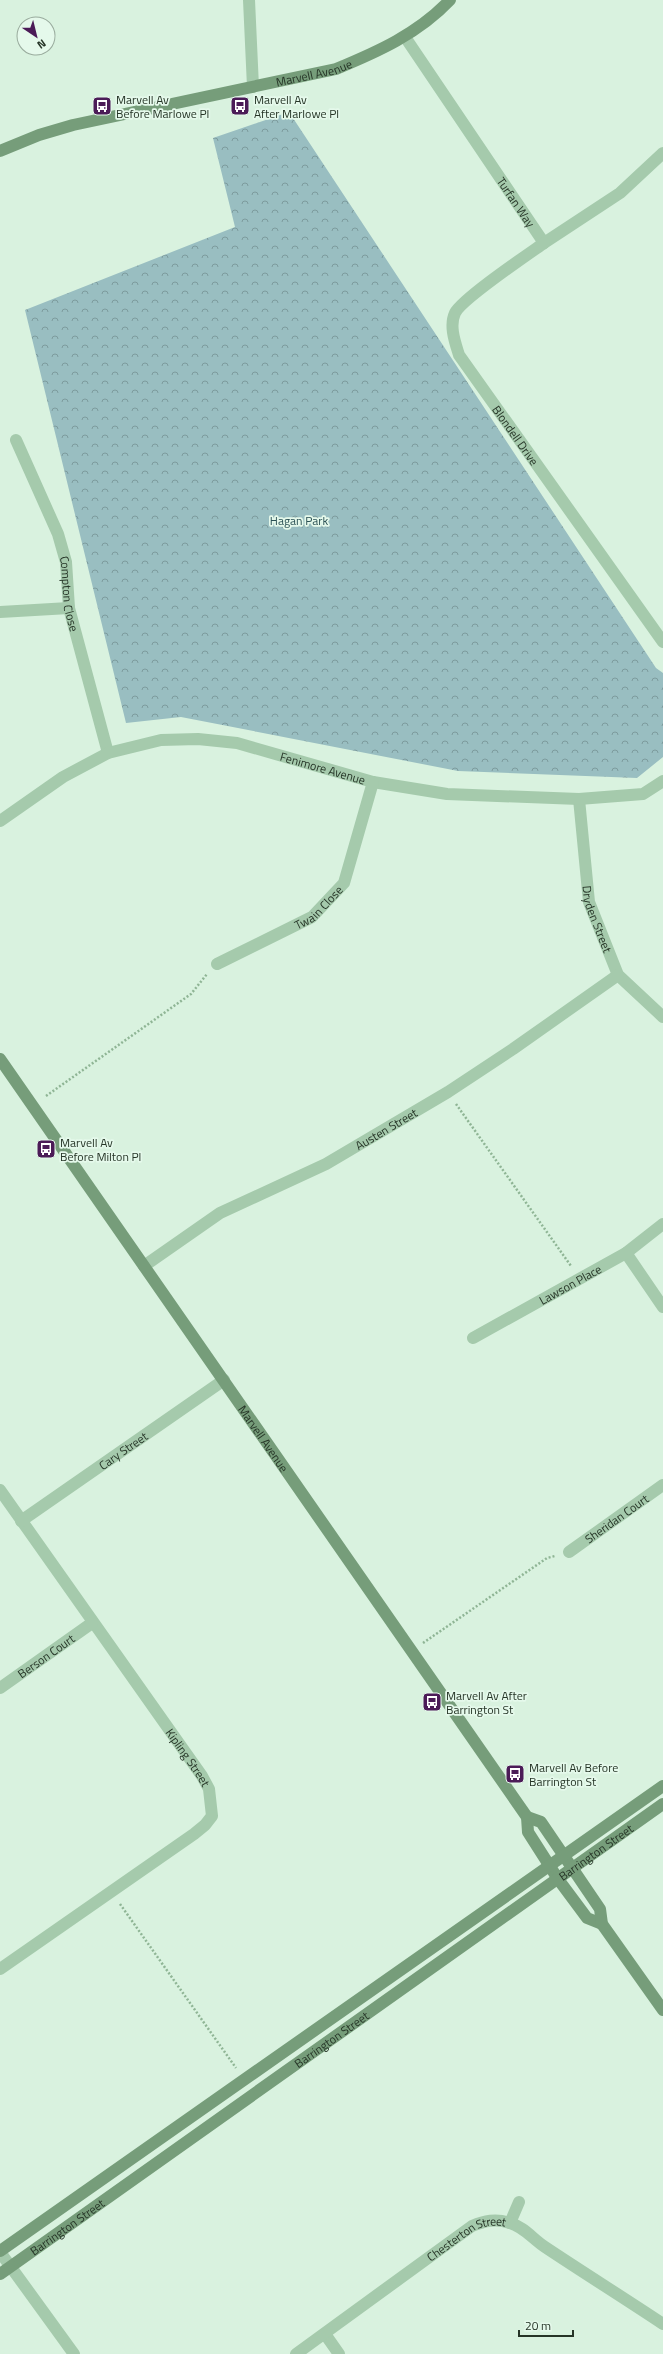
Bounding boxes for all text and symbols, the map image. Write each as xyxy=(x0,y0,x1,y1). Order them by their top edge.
north arrow xyxy=(16,16,56,56)
text: N xyxy=(34,35,49,53)
street label: Marvell Avenue xyxy=(274,54,355,91)
place label: Marvell Av Before Marlowe Pl xyxy=(116,90,209,123)
place label: Marvell Av After Marlowe Pl xyxy=(254,90,339,123)
bus stop icon: Marvell Av Before Marlowe Pl xyxy=(91,95,113,117)
bus stop icon: Marvell Av After Marlowe Pl xyxy=(229,95,251,117)
street label: Turfan Way xyxy=(492,173,540,231)
street label: Blondell Drive xyxy=(488,401,544,469)
park label: Hagan Park xyxy=(270,511,328,530)
street label: Compton Close xyxy=(55,554,84,634)
street label: Fenimore Avenue xyxy=(278,746,368,789)
street label: Twain Close xyxy=(291,881,347,934)
street label: Dryden Street xyxy=(578,885,618,956)
street label: Austen Street xyxy=(351,1102,421,1154)
place label: Marvell Av Before Milton Pl xyxy=(60,1133,141,1166)
bus stop icon: Marvell Av Before Milton Pl xyxy=(35,1138,57,1160)
street label: Lawson Place xyxy=(535,1259,605,1309)
street label: Marvell Avenue xyxy=(234,1401,294,1476)
street label: Cary Street xyxy=(94,1426,152,1474)
street label: Sheridan Court xyxy=(580,1488,653,1548)
street label: Berson Court xyxy=(13,1628,79,1683)
place label: Marvell Av After Barrington St xyxy=(446,1686,527,1719)
bus stop icon: Marvell Av After Barrington St xyxy=(421,1691,443,1713)
street label: Kipling Street xyxy=(161,1724,216,1791)
place label: Marvell Av Before Barrington St xyxy=(529,1758,618,1791)
bus stop icon: Marvell Av Before Barrington St xyxy=(504,1763,526,1785)
street label: Barrington Street xyxy=(554,1818,637,1885)
street label: Barrington Street xyxy=(290,2006,373,2072)
street label: Barrington Street xyxy=(26,2193,109,2260)
street label: Chesterton Street xyxy=(422,2211,509,2266)
scale bar xyxy=(519,2312,573,2338)
text: 20 m xyxy=(525,2316,551,2335)

